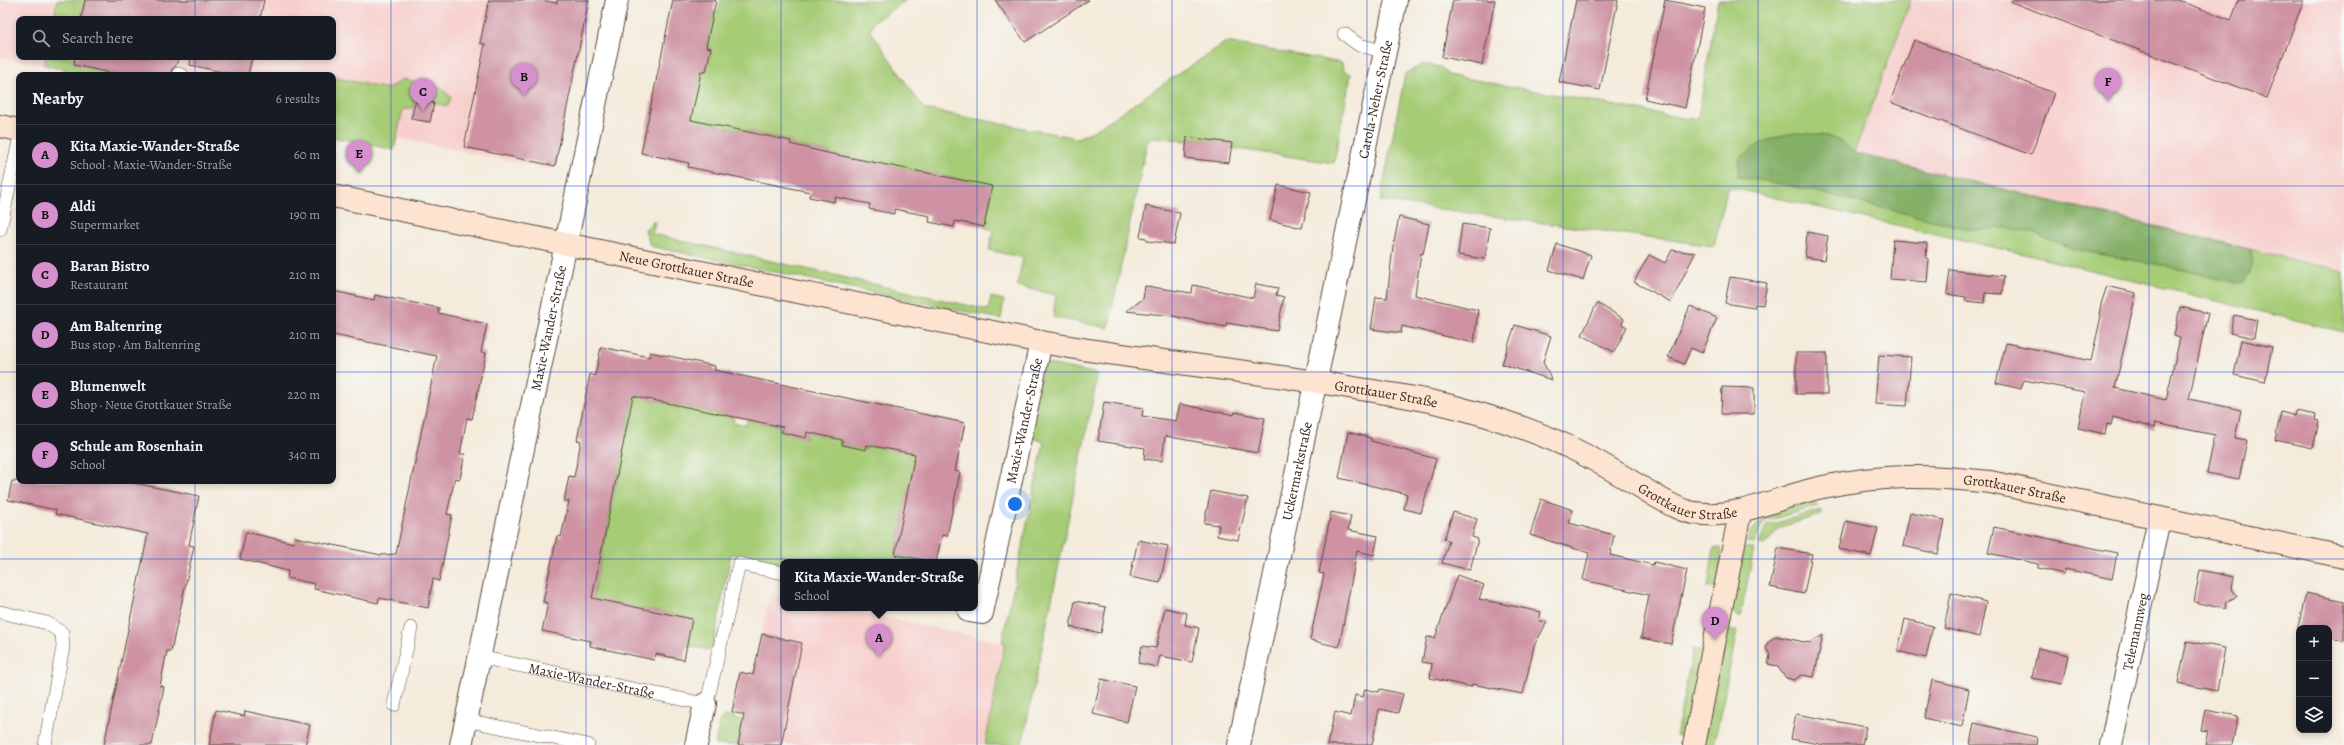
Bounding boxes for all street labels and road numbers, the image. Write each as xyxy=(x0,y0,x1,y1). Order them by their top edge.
street label: Carola-Neher-Straße xyxy=(1353,38,1397,160)
street label: Neue Grottkauer Straße xyxy=(618,246,755,292)
street label: Maxie-Wander-Straße xyxy=(526,263,571,393)
street label: Maxie-Wander-Straße xyxy=(1001,356,1047,485)
street label: Grottkauer Straße xyxy=(1333,375,1440,412)
street label: Uckermarkstraße xyxy=(1277,420,1316,522)
street label: Grottkauer Straße xyxy=(1963,470,2068,507)
street label: Grottkauer Straße xyxy=(1635,478,1739,524)
street label: Telemannweg xyxy=(2118,591,2153,672)
street label: Maxie-Wander-Straße xyxy=(527,658,656,703)

